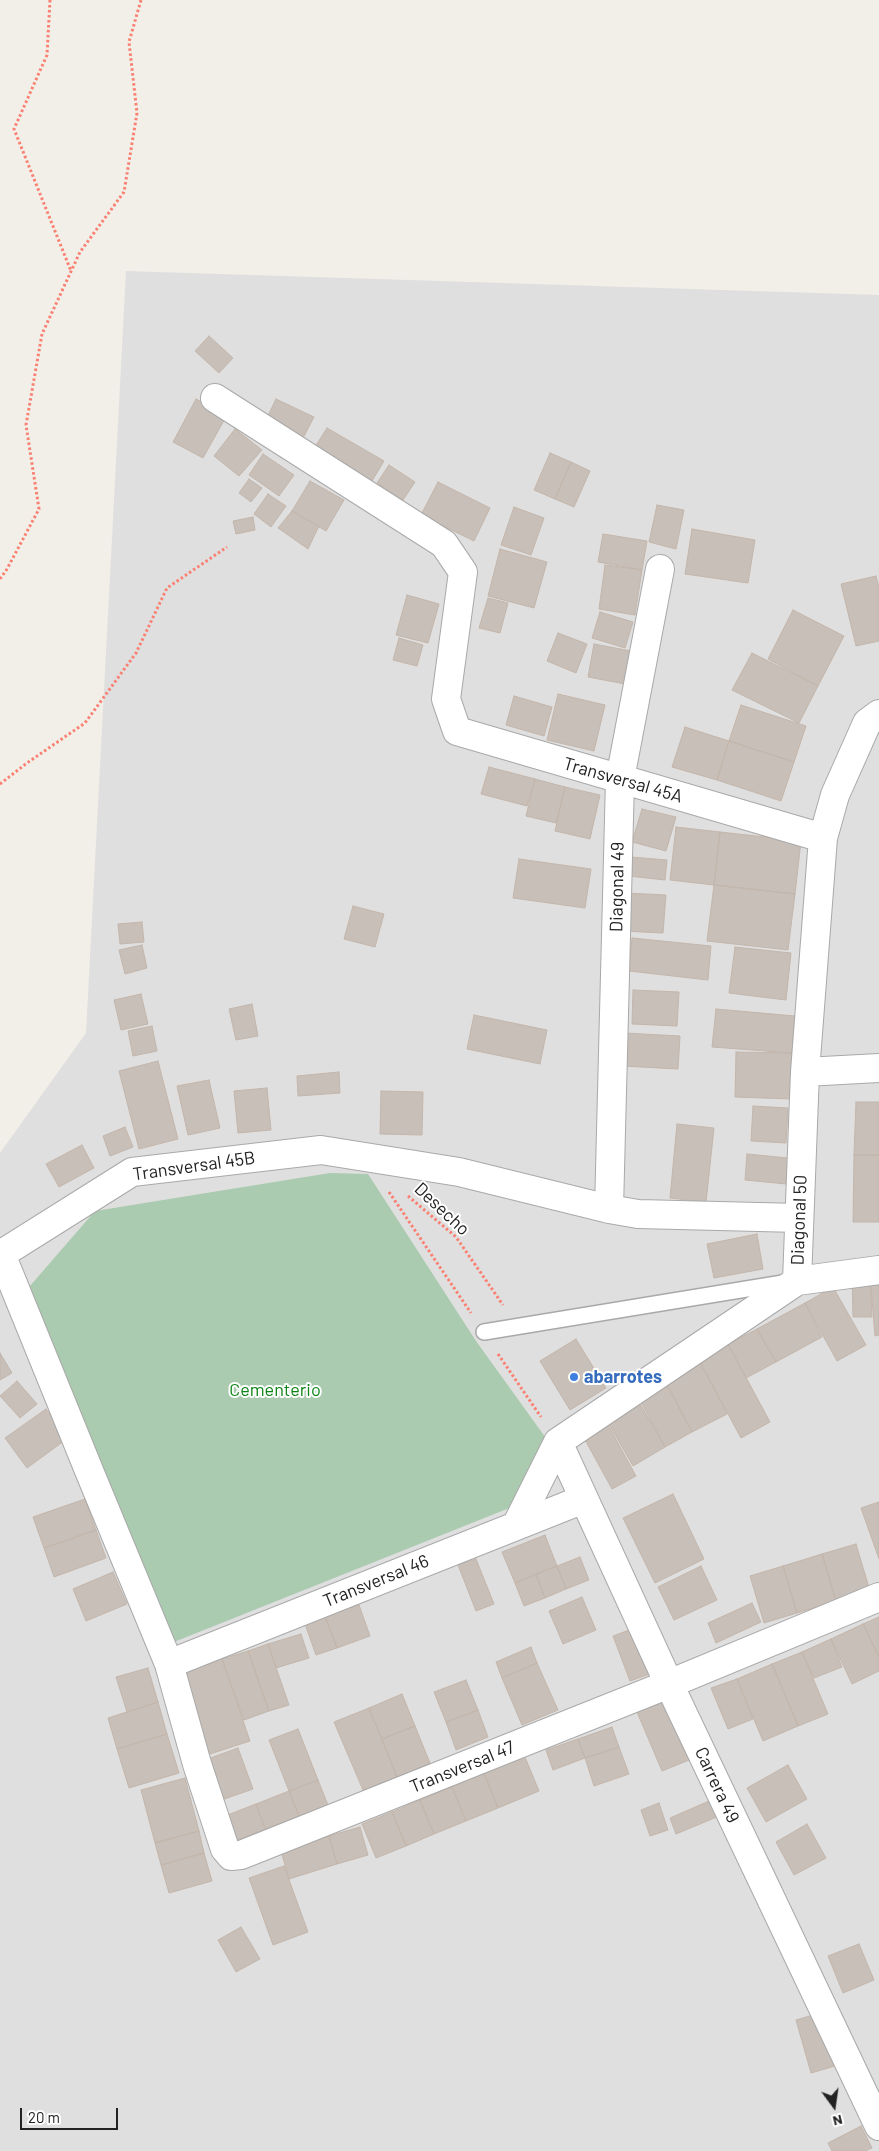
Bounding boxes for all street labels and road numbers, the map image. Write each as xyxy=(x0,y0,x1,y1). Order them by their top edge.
street label: Transversal 45A xyxy=(561,753,685,807)
street label: Diagonal 49 xyxy=(605,842,629,932)
street label: Transversal 45B xyxy=(132,1147,256,1185)
street label: Diagonal 50 xyxy=(787,1174,811,1266)
street label: Desecho xyxy=(410,1178,474,1240)
street label: Transversal 46 xyxy=(320,1550,432,1612)
street label: Transversal 47 xyxy=(407,1736,517,1798)
street label: Carrera 49 xyxy=(690,1744,744,1826)

